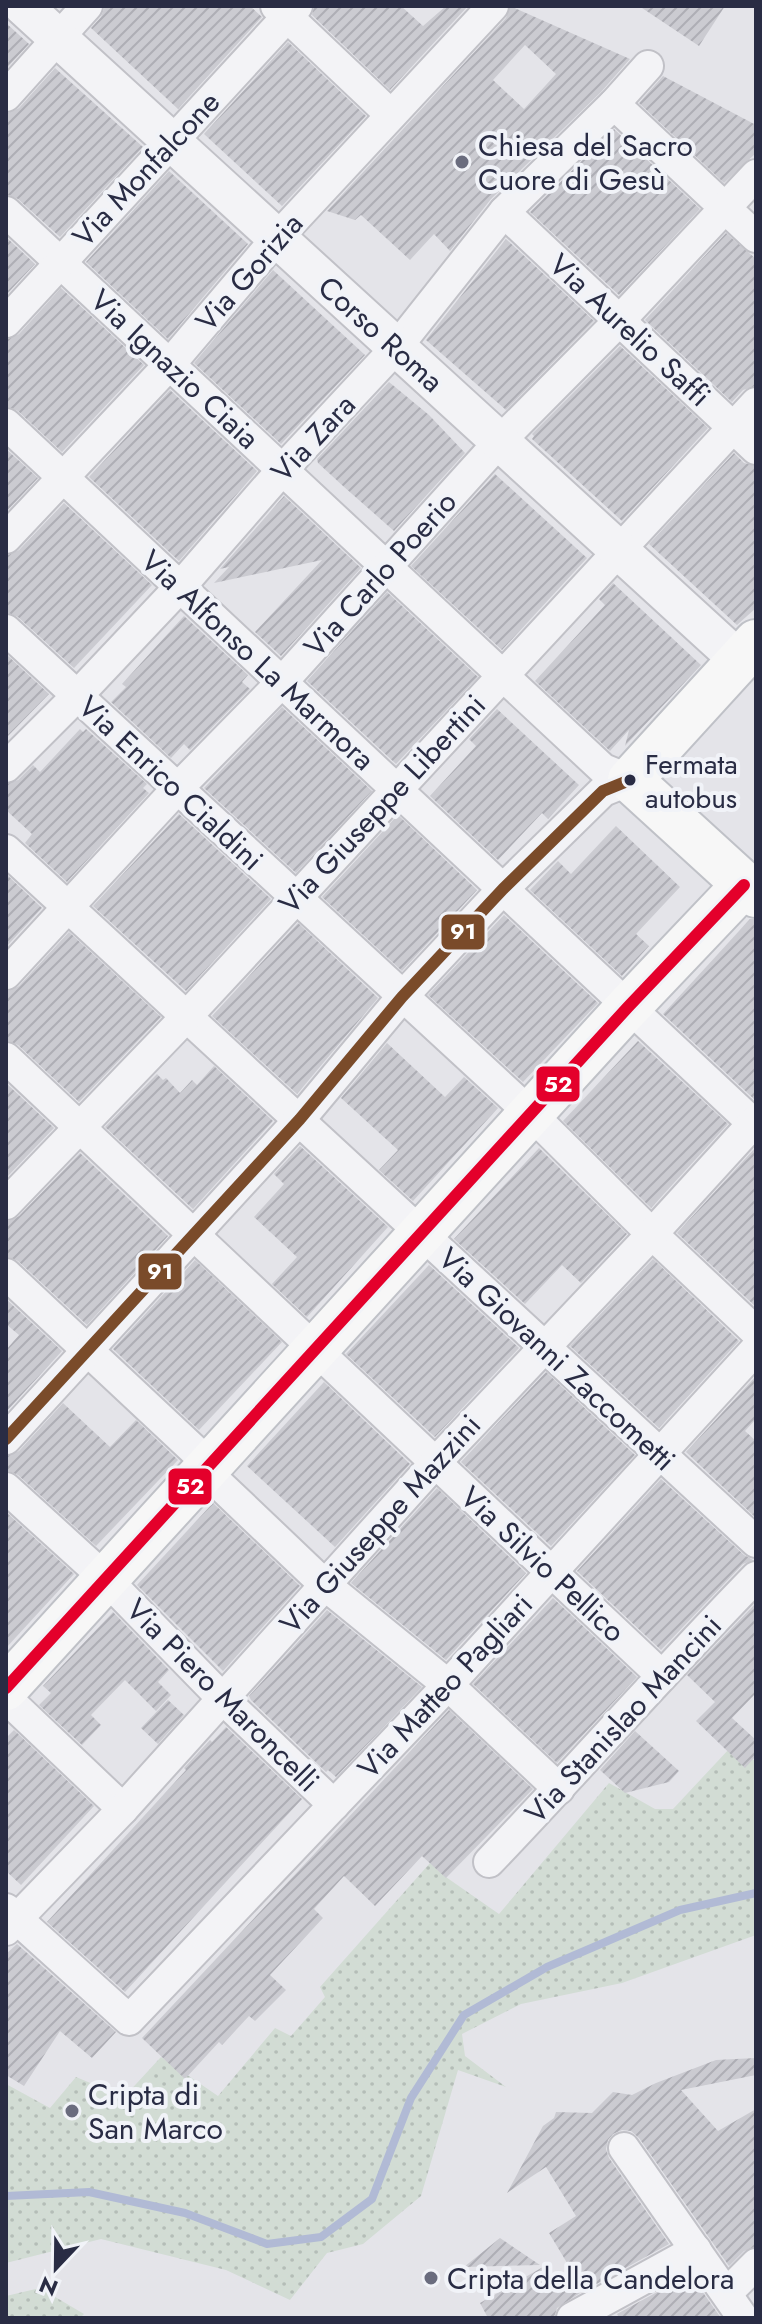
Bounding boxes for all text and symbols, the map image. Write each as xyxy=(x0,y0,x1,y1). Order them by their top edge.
street label: Via Monfalcone xyxy=(62,81,230,257)
place label: Chiesa del Sacro Cuore di Gesù xyxy=(478,124,693,201)
marker: Chiesa del Sacro Cuore di Gesù xyxy=(453,153,471,171)
street label: Via Gorizia xyxy=(185,203,313,341)
street label: Via Aurelio Saffi xyxy=(540,244,720,416)
street label: Corso Roma xyxy=(309,266,453,402)
street label: Via Ignazio Ciaia xyxy=(81,279,269,459)
street label: Via Zara xyxy=(261,384,365,492)
street label: Via Carlo Poerio xyxy=(294,481,466,667)
street label: Via Alfonso La Marmora xyxy=(131,540,385,780)
street label: Via Giuseppe Libertini xyxy=(269,684,495,924)
street label: Via Enrico Cialdini xyxy=(69,686,273,880)
place label: Fermata autobus xyxy=(645,744,738,819)
marker: Fermata autobus xyxy=(622,772,638,788)
line badge: 91 xyxy=(440,913,486,951)
text: 91 xyxy=(450,915,476,947)
line badge: 52 xyxy=(535,1065,581,1103)
text: 52 xyxy=(544,1068,572,1100)
street label: Via Giovanni Zaccometti xyxy=(429,1237,685,1481)
line badge: 91 xyxy=(137,1252,183,1291)
text: 91 xyxy=(147,1255,173,1287)
street label: Via Giuseppe Mazzini xyxy=(269,1405,491,1643)
line badge: 52 xyxy=(167,1467,213,1506)
text: 52 xyxy=(176,1470,204,1502)
street label: Via Silvio Pellico xyxy=(451,1476,635,1652)
street label: Via Matteo Pagliari xyxy=(348,1584,542,1788)
street label: Via Piero Maroncelli xyxy=(117,1589,329,1801)
street label: Via Stanislao Mancini xyxy=(515,1605,731,1833)
place label: Cripta di San Marco xyxy=(88,2073,223,2150)
marker: Cripta di San Marco xyxy=(63,2102,81,2120)
north arrow xyxy=(16,2228,96,2308)
place label: Cripta della Candelora xyxy=(447,2257,734,2300)
text: N xyxy=(34,2268,63,2305)
marker: Cripta della Candelora xyxy=(422,2269,440,2287)

